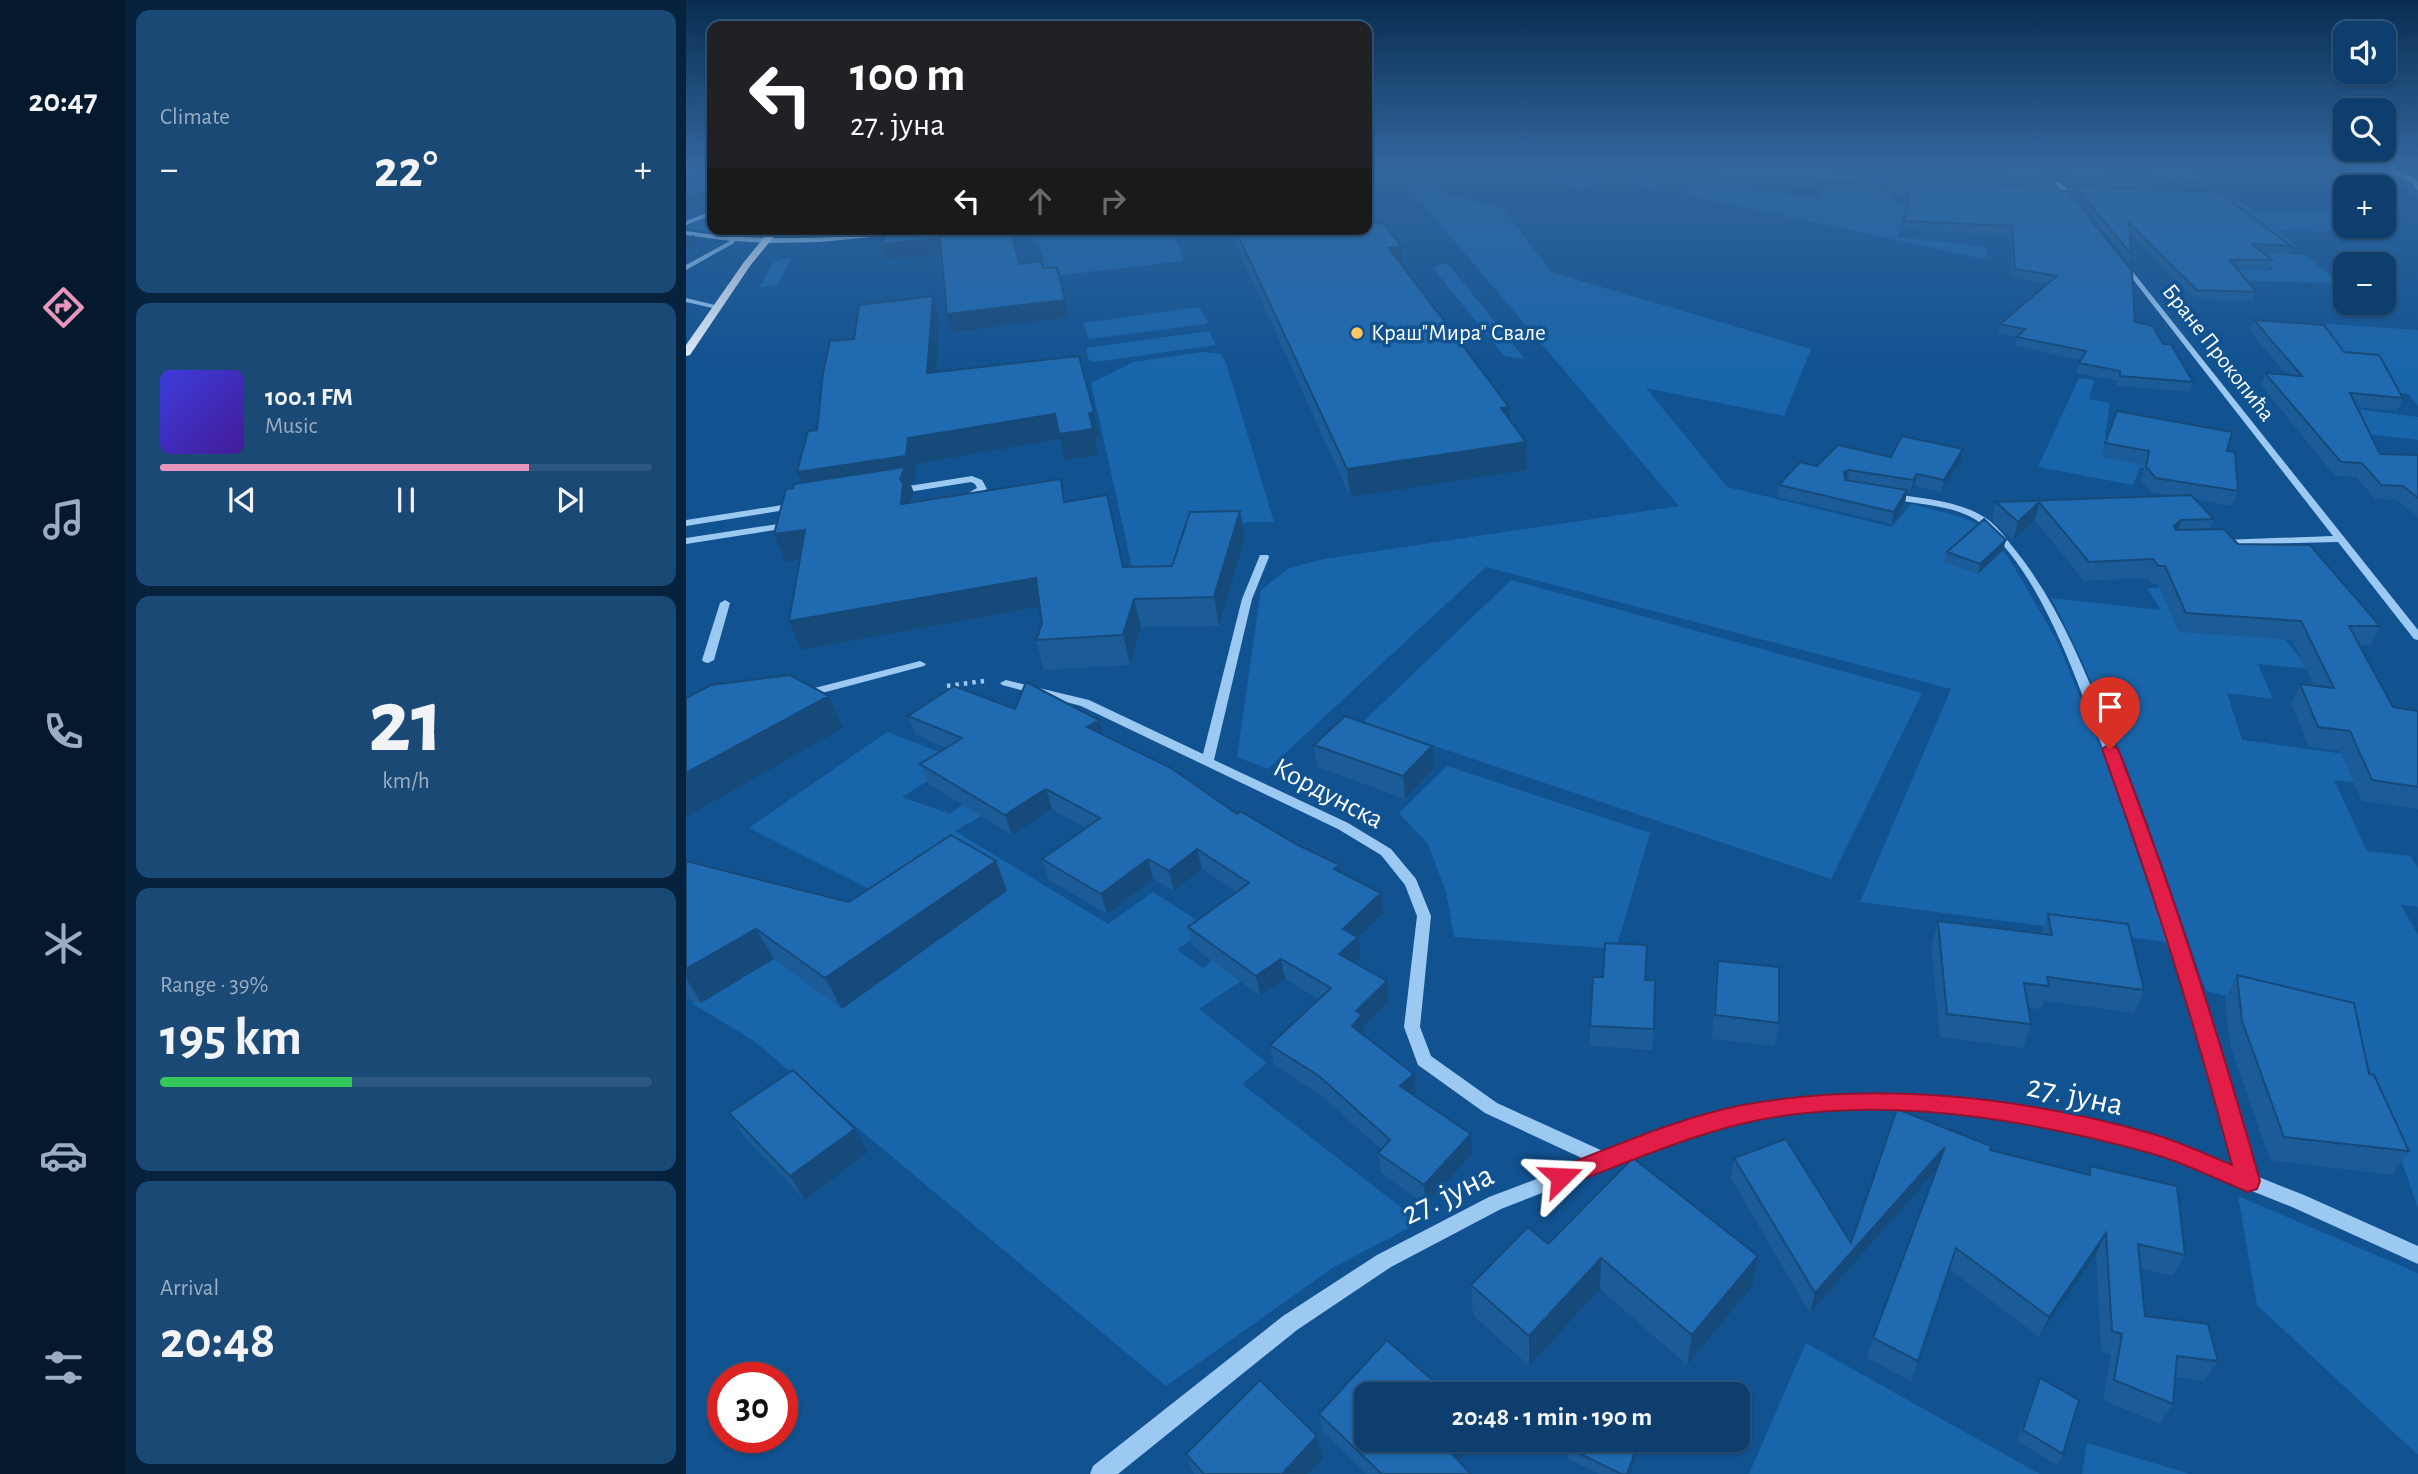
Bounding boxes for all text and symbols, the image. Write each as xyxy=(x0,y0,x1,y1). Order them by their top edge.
map controls xyxy=(2333,21,2396,315)
button: sound xyxy=(2333,21,2396,84)
icon: left xyxy=(735,49,826,140)
text: 100 m xyxy=(850,51,966,100)
text: 20:47 xyxy=(29,85,98,117)
button: search xyxy=(2333,98,2396,161)
text: Climate xyxy=(160,106,230,129)
text: 27. јуна xyxy=(850,109,945,141)
text: 22° xyxy=(374,144,438,196)
text: − xyxy=(160,151,178,189)
text: + xyxy=(634,151,652,189)
button: + xyxy=(2333,175,2396,238)
icon: left xyxy=(948,182,986,220)
icon: ahead xyxy=(1021,182,1059,220)
icon: right xyxy=(1094,182,1132,220)
button: − xyxy=(2333,252,2396,315)
street label: Бране Прокопића xyxy=(2157,280,2279,426)
icon: directions xyxy=(39,283,88,332)
place label: Краш"Мира" Свале xyxy=(1371,322,1546,345)
marker: Краш"Мира" Свале xyxy=(1349,325,1365,341)
text: 100.1 FM xyxy=(265,384,353,410)
text: Music xyxy=(265,415,317,438)
icon: previous xyxy=(223,481,261,519)
icon: pause xyxy=(387,481,425,519)
icon: next xyxy=(551,481,589,519)
icon: music xyxy=(39,495,88,544)
text: 21 xyxy=(368,677,444,768)
pin xyxy=(2080,677,2140,749)
icon: arrive xyxy=(2091,688,2129,726)
icon: phone xyxy=(39,707,88,756)
street label: Кордунска xyxy=(1268,753,1388,835)
text: km/h xyxy=(382,770,430,793)
icon: climate xyxy=(39,919,88,968)
text: Range · 39% xyxy=(160,974,268,997)
text: 195 km xyxy=(160,1012,302,1064)
street label: 27. јуна xyxy=(2024,1070,2126,1122)
icon: car xyxy=(39,1131,88,1180)
position arrow xyxy=(1524,1140,1598,1214)
street label: 27. јуна xyxy=(1397,1159,1499,1231)
text: Arrival xyxy=(160,1277,219,1300)
text: 20:48 xyxy=(160,1315,275,1367)
icon: filters xyxy=(39,1343,88,1392)
speed limit sign: 30 xyxy=(707,1362,798,1453)
text: 20:48 · 1 min · 190 m xyxy=(1452,1404,1652,1430)

